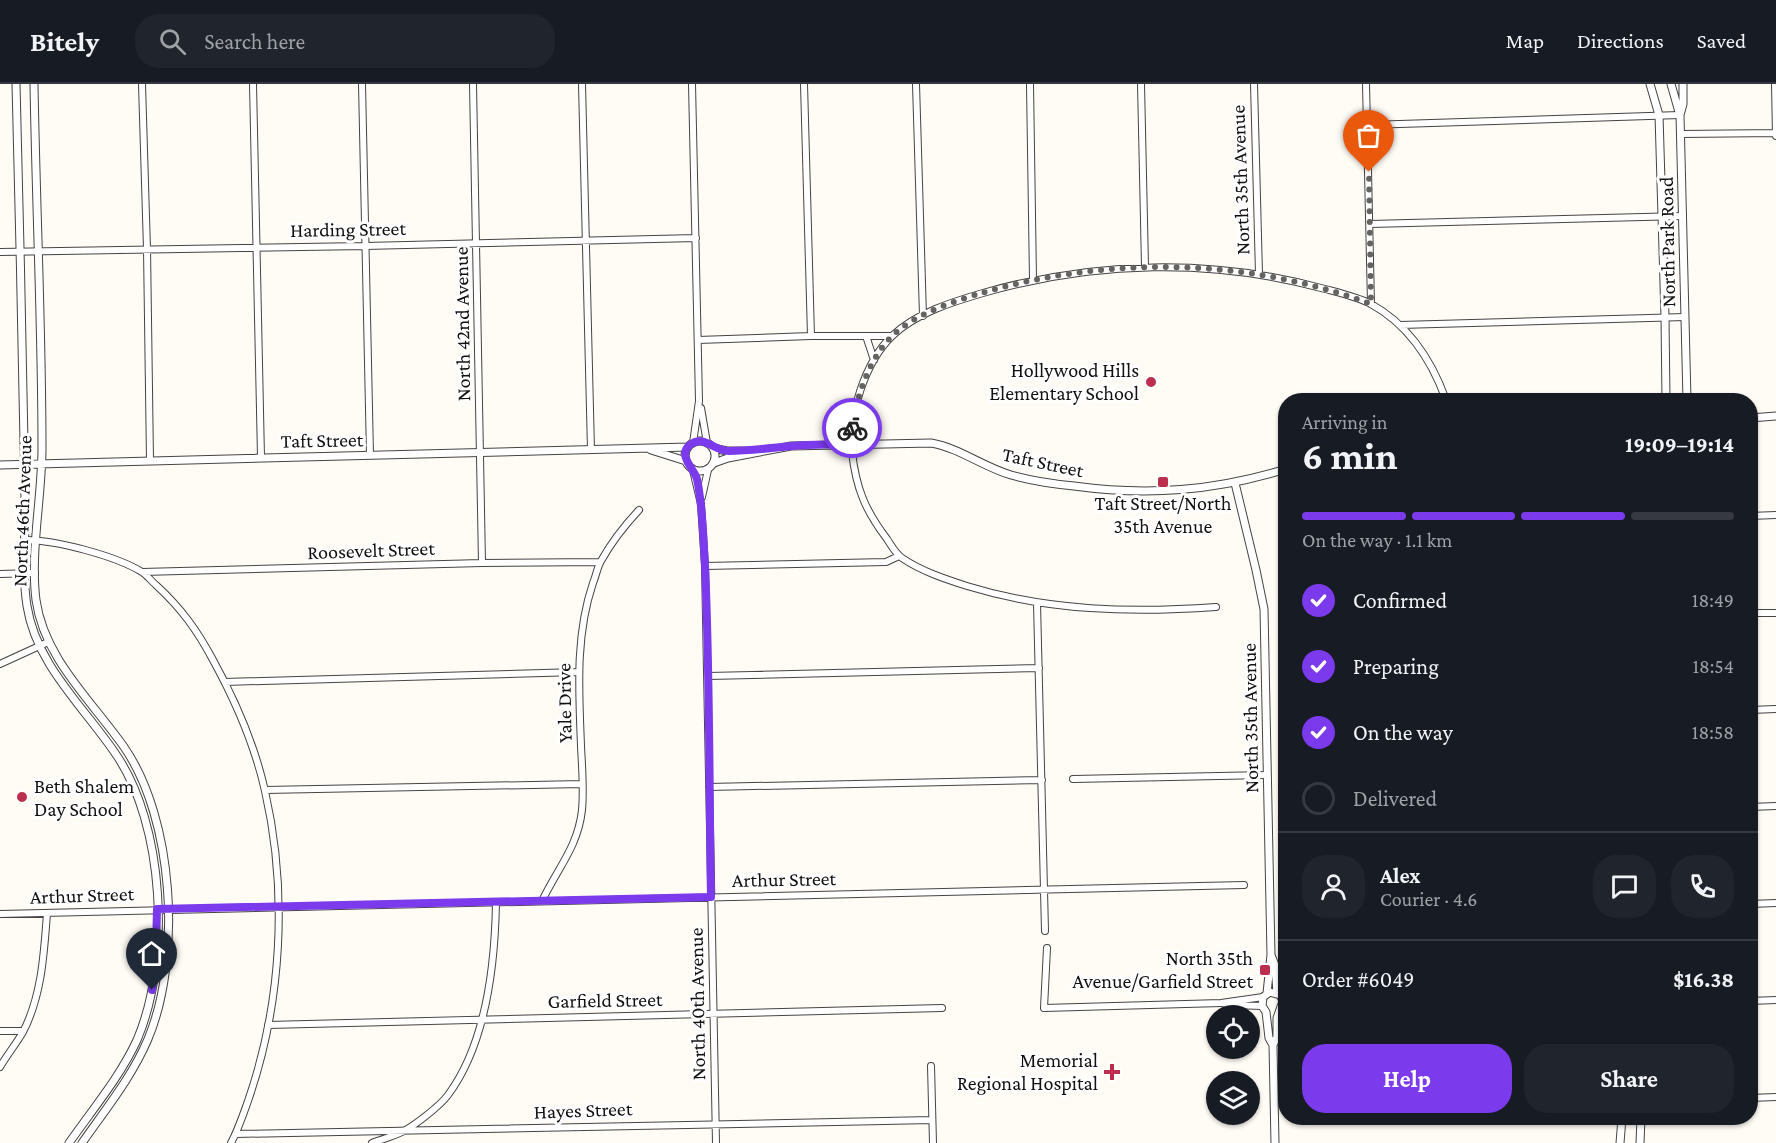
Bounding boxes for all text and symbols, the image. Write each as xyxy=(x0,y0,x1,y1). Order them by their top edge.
search box xyxy=(135,14,555,68)
icon: search xyxy=(156,25,189,58)
text: Bitely xyxy=(30,26,99,57)
text: Search here xyxy=(204,29,305,54)
text: Map xyxy=(1506,29,1544,53)
text: Directions xyxy=(1577,29,1664,53)
text: Saved xyxy=(1697,29,1746,53)
street label: North 35th Avenue xyxy=(1226,104,1254,255)
pin xyxy=(1343,110,1394,172)
icon: bag xyxy=(1352,119,1385,152)
street label: North Park Road xyxy=(1655,176,1679,308)
street label: Harding Street xyxy=(290,217,406,242)
street label: North 42nd Avenue xyxy=(450,246,474,402)
place label: Hollywood Hills Elementary School xyxy=(989,359,1139,405)
marker: Hollywood Hills Elementary School xyxy=(1144,375,1158,389)
courier xyxy=(822,398,882,458)
text: Arriving in xyxy=(1302,411,1387,433)
icon: bike xyxy=(836,412,869,445)
street label: Taft Street xyxy=(281,428,364,452)
text: 19:09–19:14 xyxy=(1625,432,1734,457)
text: 6 min xyxy=(1302,434,1398,477)
street label: North 46th Avenue xyxy=(8,435,36,587)
street label: Taft Street xyxy=(1000,443,1086,481)
marker: Taft Street/North 35th Avenue xyxy=(1156,475,1170,489)
place label: Taft Street/North 35th Avenue xyxy=(1095,492,1232,537)
text: On the way · 1.1 km xyxy=(1302,529,1452,551)
street label: Roosevelt Street xyxy=(307,537,436,563)
icon: check xyxy=(1302,584,1335,617)
text: Confirmed xyxy=(1353,588,1447,613)
text: 18:49 xyxy=(1692,589,1734,611)
street label: North 35th Avenue xyxy=(1238,643,1262,793)
icon: check xyxy=(1302,650,1335,683)
text: Preparing xyxy=(1353,654,1439,679)
text: 18:54 xyxy=(1692,655,1734,677)
street label: Yale Drive xyxy=(552,663,576,743)
icon: check xyxy=(1302,716,1335,749)
text: On the way xyxy=(1353,720,1453,745)
text: 18:58 xyxy=(1692,721,1734,743)
place label: Beth Shalem Day School xyxy=(34,775,134,821)
text: Delivered xyxy=(1353,786,1437,811)
marker: Beth Shalem Day School xyxy=(15,790,29,804)
button: person xyxy=(1302,855,1365,918)
button: chat xyxy=(1593,855,1656,918)
button: phone xyxy=(1671,855,1734,918)
text: Alex xyxy=(1380,863,1421,888)
street label: Arthur Street xyxy=(732,867,837,891)
street label: Arthur Street xyxy=(30,882,135,908)
text: Courier · 4.6 xyxy=(1380,888,1478,910)
street label: North 40th Avenue xyxy=(685,927,709,1081)
pin xyxy=(126,928,177,990)
icon: home xyxy=(135,937,168,970)
place label: North 35th Avenue/Garfield Street xyxy=(1072,947,1253,992)
marker: North 35th Avenue/Garfield Street xyxy=(1258,963,1272,977)
text: Order #6049 xyxy=(1302,967,1414,992)
text: $16.38 xyxy=(1673,967,1734,992)
street label: Garfield Street xyxy=(547,988,663,1012)
map controls xyxy=(1206,1005,1260,1125)
button: locate xyxy=(1206,1005,1260,1059)
button: Help xyxy=(1302,1044,1512,1113)
button: Share xyxy=(1524,1044,1734,1113)
place label: Memorial Regional Hospital xyxy=(957,1049,1098,1095)
marker: Memorial Regional Hospital xyxy=(1103,1063,1121,1081)
button: layers xyxy=(1206,1071,1260,1125)
street label: Hayes Street xyxy=(533,1097,633,1124)

